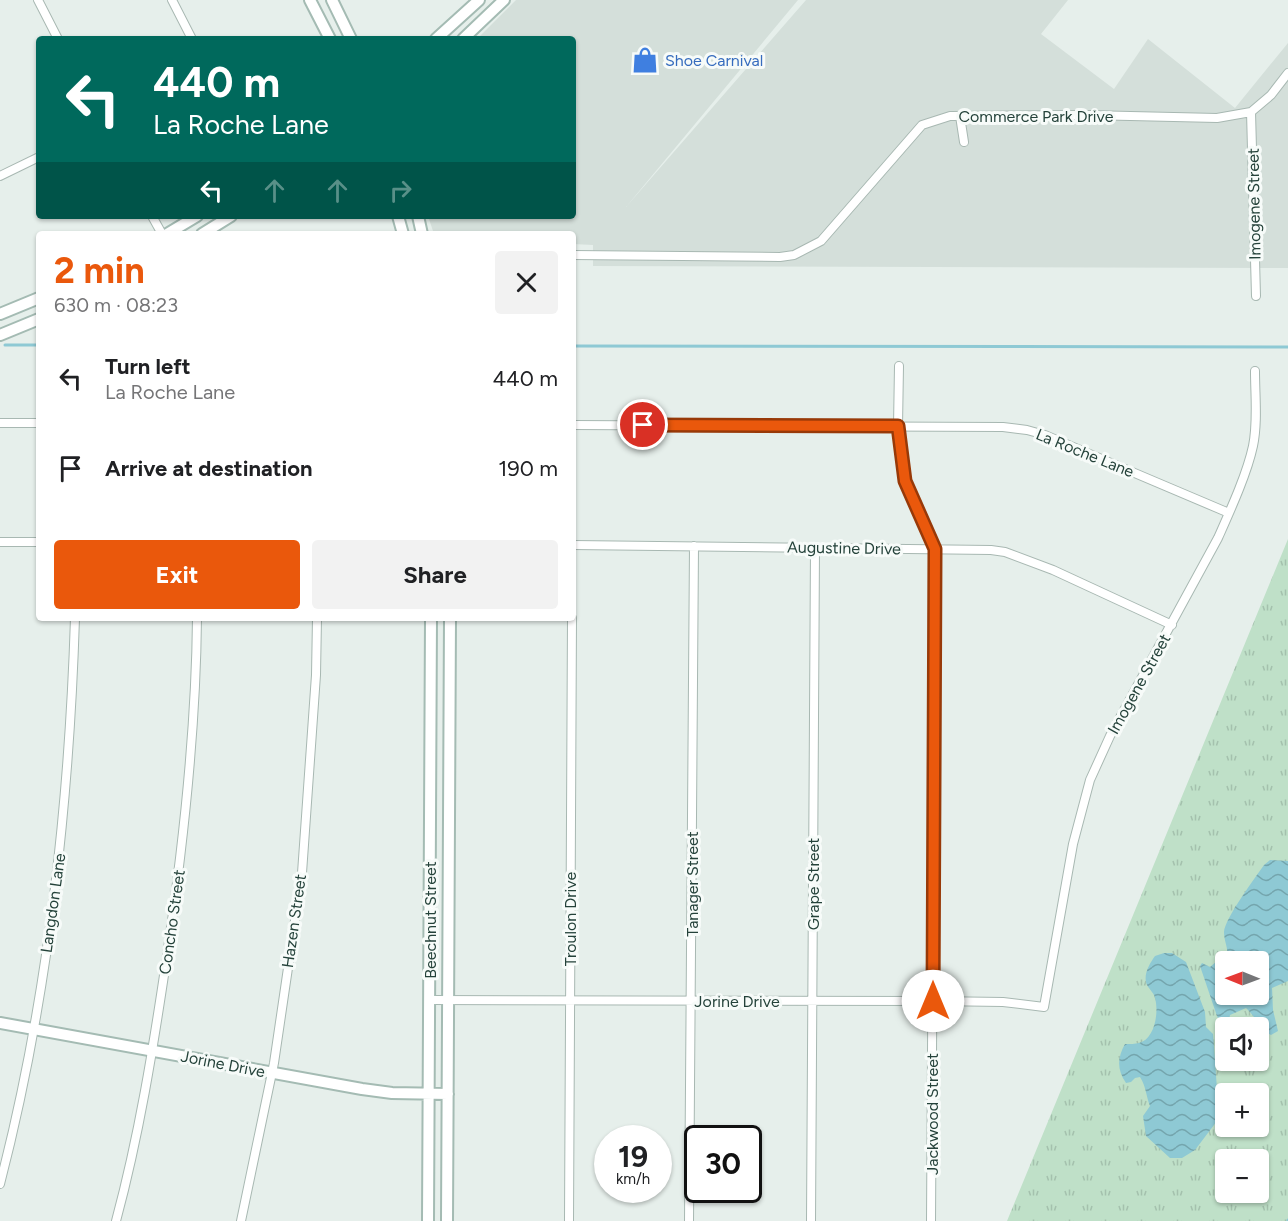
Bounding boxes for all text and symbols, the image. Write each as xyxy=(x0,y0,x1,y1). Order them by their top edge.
shop icon: Shoe Carnival xyxy=(630,45,660,75)
place label: Shoe Carnival xyxy=(665,51,763,70)
text: 440 m xyxy=(153,57,280,108)
icon: left xyxy=(54,60,132,138)
street label: Commerce Park Drive xyxy=(959,107,1114,126)
text: La Roche Lane xyxy=(153,108,329,141)
street label: Imogene Street xyxy=(1244,148,1264,260)
icon: left xyxy=(195,174,228,207)
icon: ahead xyxy=(258,174,291,207)
icon: ahead xyxy=(321,174,354,207)
icon: right xyxy=(384,174,417,207)
text: 2 min xyxy=(54,249,145,292)
button: close xyxy=(495,251,558,314)
text: 630 m · 08:23 xyxy=(54,293,178,317)
text: Turn left xyxy=(105,353,191,380)
icon: left xyxy=(54,362,87,395)
text: 440 m xyxy=(492,365,558,392)
text: La Roche Lane xyxy=(105,380,235,404)
pin xyxy=(617,399,668,450)
icon: arrive xyxy=(626,408,659,441)
street label: La Roche Lane xyxy=(1033,425,1137,481)
icon: arrive xyxy=(54,452,87,485)
text: Arrive at destination xyxy=(105,455,313,482)
text: 190 m xyxy=(498,455,558,482)
street label: Augustine Drive xyxy=(787,538,901,558)
button: Exit xyxy=(54,540,300,609)
button: Share xyxy=(312,540,558,609)
street label: Imogene Street xyxy=(1104,631,1174,737)
street label: Tanager Street xyxy=(683,831,702,937)
street label: Grape Street xyxy=(804,838,823,930)
street label: Langdon Lane xyxy=(37,852,69,954)
street label: Beechnut Street xyxy=(421,861,440,979)
street label: Concho Street xyxy=(155,869,189,975)
street label: Troulon Drive xyxy=(561,872,580,966)
street label: Hazen Street xyxy=(278,873,310,969)
north arrow xyxy=(1215,951,1269,1005)
map controls xyxy=(1215,951,1269,1203)
position arrow xyxy=(901,969,965,1033)
street label: Jorine Drive xyxy=(694,992,780,1011)
button: sound xyxy=(1215,1017,1269,1071)
street label: Jorine Drive xyxy=(179,1047,267,1082)
street label: Jackwood Street xyxy=(923,1053,942,1175)
button: + xyxy=(1215,1083,1269,1137)
speed limit sign: 30 xyxy=(684,1125,762,1203)
text: 19 xyxy=(618,1138,648,1175)
button: − xyxy=(1215,1149,1269,1203)
text: km/h xyxy=(616,1170,650,1188)

